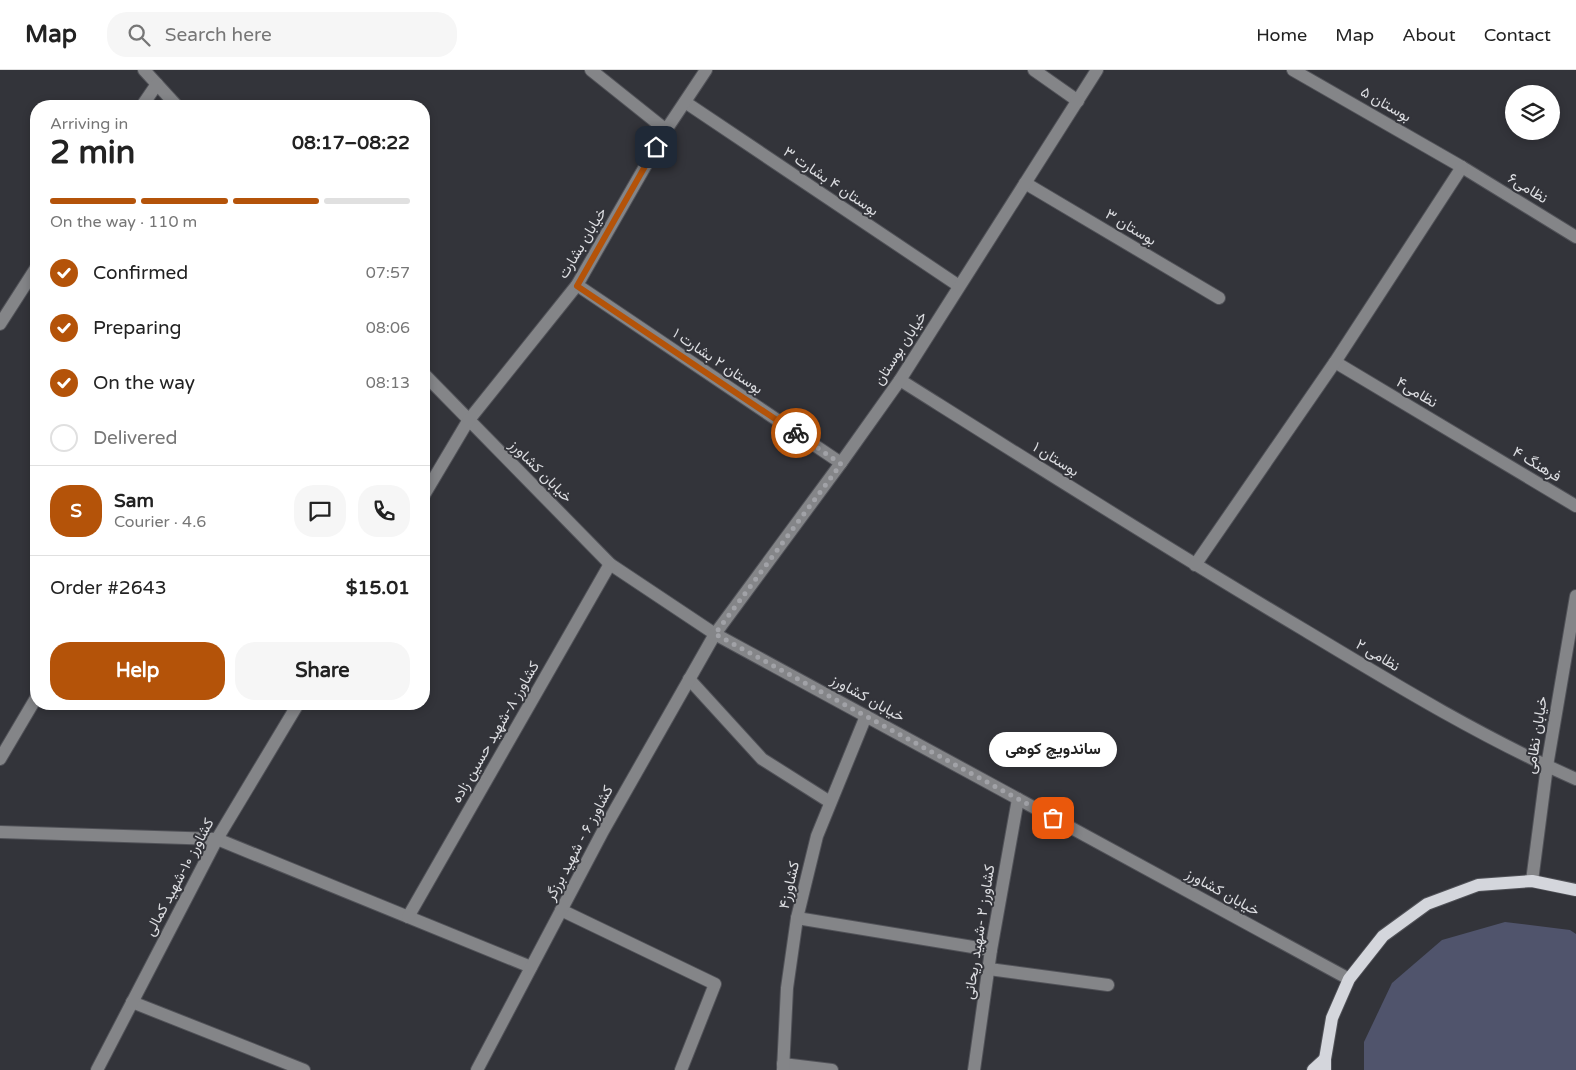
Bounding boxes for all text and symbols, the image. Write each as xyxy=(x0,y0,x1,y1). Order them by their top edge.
search box xyxy=(107,12,457,57)
text: Map xyxy=(25,20,77,49)
icon: search xyxy=(125,21,153,49)
text: Search here xyxy=(165,24,272,46)
text: Home xyxy=(1256,24,1307,46)
text: Map xyxy=(1335,24,1374,46)
text: About xyxy=(1402,24,1456,46)
text: Contact xyxy=(1484,24,1551,46)
street label: بوستان ۵ xyxy=(1357,82,1415,126)
map controls xyxy=(1505,85,1560,140)
button: layers xyxy=(1505,85,1560,140)
text: Arriving in xyxy=(50,114,128,134)
pin xyxy=(635,126,677,168)
text: 08:17–08:22 xyxy=(292,132,410,154)
icon: home xyxy=(642,133,670,161)
text: 2 min xyxy=(50,134,135,172)
street label: بوستان ۴ بشارت ۳ xyxy=(780,142,882,220)
street label: نظامی۶ xyxy=(1504,169,1551,208)
street label: خیابان بشارت xyxy=(554,204,610,282)
street label: بوستان ۳ xyxy=(1102,205,1160,249)
text: On the way · 110 m xyxy=(50,212,197,232)
icon: check xyxy=(50,259,78,287)
text: Confirmed xyxy=(93,262,188,284)
text: 07:57 xyxy=(366,263,410,283)
street label: خیابان بوستان xyxy=(869,308,931,388)
icon: check xyxy=(50,314,78,342)
text: Preparing xyxy=(93,317,182,339)
text: 08:06 xyxy=(366,318,410,338)
street label: بوستان ۲ بشارت ۱ xyxy=(670,324,766,398)
icon: check xyxy=(50,369,78,397)
text: On the way xyxy=(93,372,195,394)
text: 08:13 xyxy=(366,373,410,393)
street label: نظامی۴ xyxy=(1393,373,1441,412)
courier xyxy=(771,408,821,458)
icon: bike xyxy=(782,419,810,447)
text: Delivered xyxy=(93,427,178,449)
street label: خیابان کشاورز xyxy=(505,435,576,506)
street label: بوستان ۱ xyxy=(1030,438,1082,480)
street label: فرهنگ ۴ xyxy=(1509,442,1565,486)
button: chat xyxy=(294,485,346,537)
button: phone xyxy=(358,485,410,537)
text: Sam xyxy=(114,490,154,512)
text: S xyxy=(70,500,82,522)
text: Courier · 4.6 xyxy=(114,512,206,532)
text: Order #2643 xyxy=(50,577,167,599)
text: $15.01 xyxy=(346,577,410,599)
street label: نظامی ۲ xyxy=(1352,635,1403,676)
button: Help xyxy=(50,642,225,700)
button: Share xyxy=(235,642,410,700)
street label: کشاورز ۸-شهید حسین زاده xyxy=(447,658,544,807)
street label: خیابان کشاورز xyxy=(827,670,908,726)
street label: خیابان نظامی xyxy=(1521,695,1552,775)
callout: ساندویچ کوهی xyxy=(989,733,1117,768)
text: ساندویچ کوهی xyxy=(1005,739,1101,759)
street label: کشاورز ۶ - شهید برزگر xyxy=(541,782,617,905)
pin xyxy=(1032,797,1074,839)
icon: bag xyxy=(1039,804,1067,832)
street label: کشاورز ۱۰-شهید کمالی xyxy=(140,815,219,939)
street label: کشاورز۴ xyxy=(775,859,803,911)
street label: کشاورز ۲ -شهید ریحانی xyxy=(959,863,1000,1001)
street label: خیابان کشاورز xyxy=(1182,864,1263,920)

